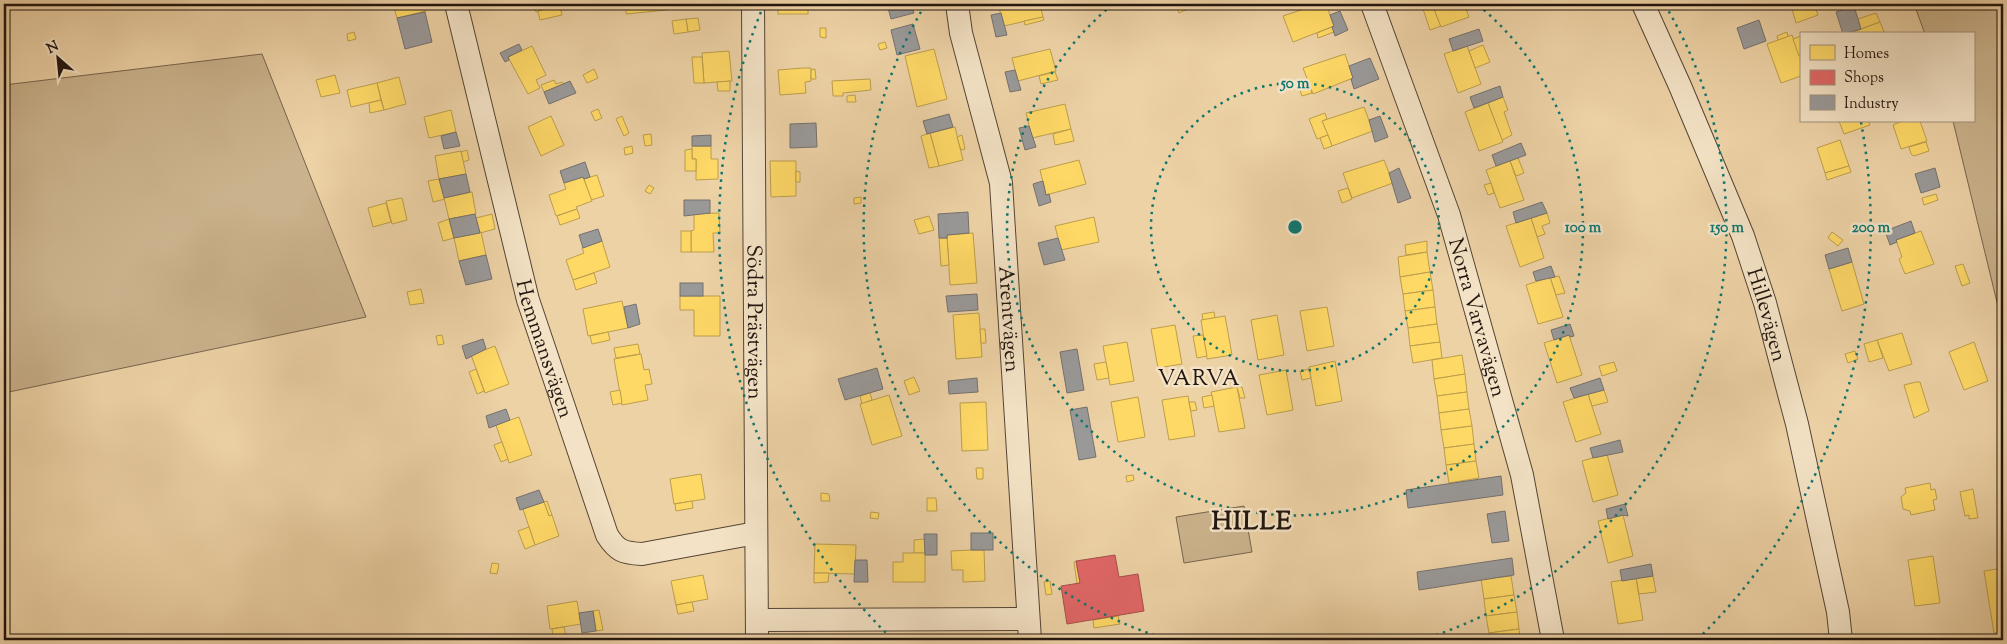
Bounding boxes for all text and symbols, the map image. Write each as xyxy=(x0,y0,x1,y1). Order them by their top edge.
north arrow xyxy=(32,32,82,82)
legend xyxy=(1800,32,1974,122)
text: N xyxy=(43,37,63,60)
text: Homes xyxy=(1844,44,1889,65)
text: Shops xyxy=(1844,68,1884,89)
text: 50 m xyxy=(1280,74,1310,95)
text: Industry xyxy=(1844,94,1899,115)
centre of rings xyxy=(1286,218,1304,236)
text: 100 m xyxy=(1565,218,1602,239)
text: 150 m xyxy=(1710,218,1744,239)
text: 200 m xyxy=(1852,218,1891,239)
street label: Norra Varvavägen xyxy=(1439,235,1512,401)
street label: Södra Prästvägen xyxy=(738,244,768,400)
street label: Hillevägen xyxy=(1738,264,1793,365)
street label: Arentvägen xyxy=(989,265,1026,373)
street label: Hemmansvägen xyxy=(507,277,580,422)
district label: VARVA xyxy=(1157,364,1241,396)
district label: HILLE xyxy=(1211,504,1293,541)

